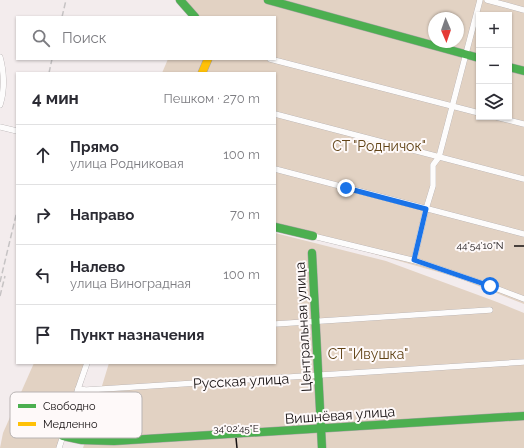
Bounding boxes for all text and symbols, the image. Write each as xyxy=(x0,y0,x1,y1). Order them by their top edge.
north arrow xyxy=(428,12,464,48)
map controls xyxy=(476,12,512,120)
button: + xyxy=(476,12,512,48)
search box xyxy=(16,16,276,60)
icon: search xyxy=(30,27,52,49)
text: Поиск xyxy=(62,29,107,47)
button: − xyxy=(476,48,512,84)
button: layers xyxy=(476,84,512,120)
text: 4 мин xyxy=(32,88,79,108)
text: Пешком · 270 m xyxy=(163,91,260,106)
text: Прямо xyxy=(70,138,119,156)
park label: СТ "Родничок" xyxy=(332,138,426,154)
icon: ahead xyxy=(32,144,54,166)
text: 100 m xyxy=(223,147,260,162)
text: улица Родниковая xyxy=(70,156,184,171)
route end xyxy=(337,179,355,197)
icon: right xyxy=(32,204,54,226)
text: Направо xyxy=(70,206,134,224)
text: 70 m xyxy=(230,207,260,222)
text: 44°54'10"N xyxy=(456,240,504,251)
text: Налево xyxy=(70,258,125,276)
street label: Центральная улица xyxy=(292,262,314,392)
icon: left xyxy=(32,264,54,286)
text: 100 m xyxy=(223,267,260,282)
text: улица Виноградная xyxy=(70,276,191,291)
route start xyxy=(481,277,499,295)
icon: arrive xyxy=(32,324,54,346)
text: Пункт назначения xyxy=(70,326,204,344)
park label: СТ "Ивушка" xyxy=(328,346,408,362)
street label: Русская улица xyxy=(193,370,289,392)
legend xyxy=(10,392,142,438)
text: Свободно xyxy=(43,400,96,413)
street label: Вишнёвая улица xyxy=(284,403,396,427)
text: Медленно xyxy=(43,418,98,431)
text: 34°02'45"E xyxy=(213,423,259,434)

